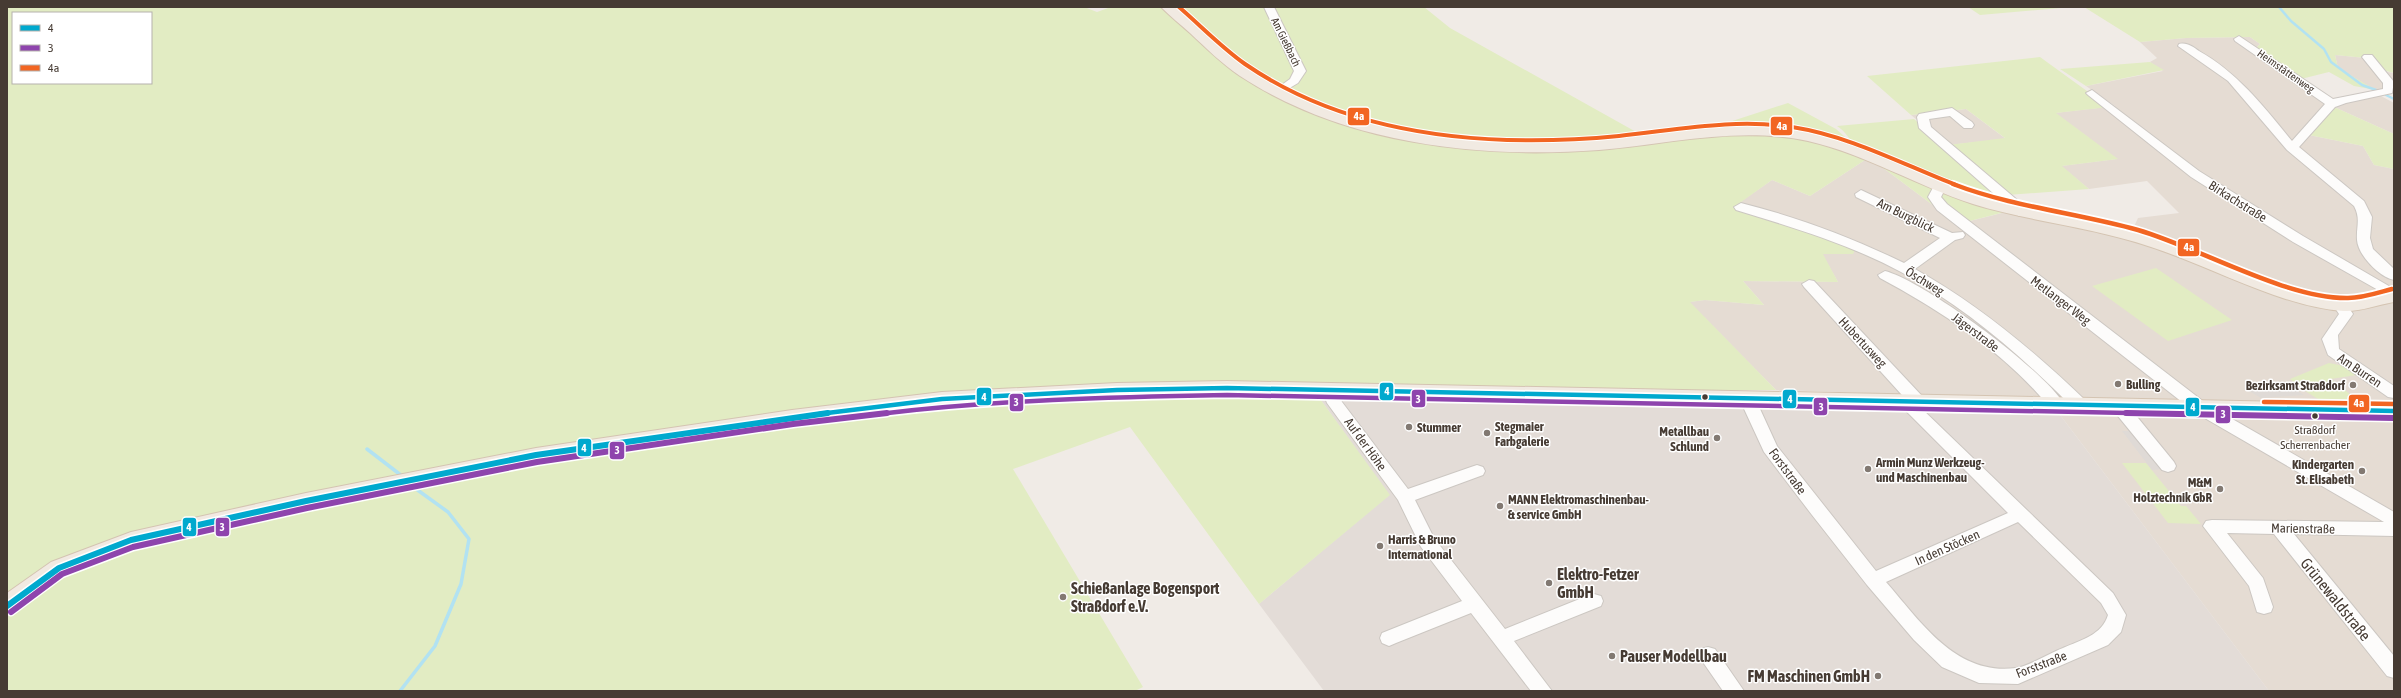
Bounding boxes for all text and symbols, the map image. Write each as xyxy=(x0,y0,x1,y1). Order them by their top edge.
legend xyxy=(12,12,152,84)
street label: Am Gießbach xyxy=(1269,16,1303,68)
text: 4 xyxy=(48,21,54,35)
text: 3 xyxy=(48,41,54,55)
street label: Heimstättenweg xyxy=(2255,47,2317,95)
text: 4a xyxy=(48,61,59,75)
line badge: 4a xyxy=(1347,107,1370,126)
text: 4a xyxy=(1353,110,1364,122)
line badge: 4a xyxy=(1770,116,1793,136)
text: 4a xyxy=(1776,120,1787,132)
street label: Birkachstraße xyxy=(2206,178,2270,225)
street label: Am Burgblick xyxy=(1875,195,1937,236)
line badge: 4a xyxy=(2177,238,2200,257)
text: 4a xyxy=(2183,241,2194,253)
street label: Öschweg xyxy=(1903,264,1947,299)
street label: Metlanger Weg xyxy=(2028,273,2094,328)
street label: Jägerstraße xyxy=(1949,310,2002,355)
street label: Hubertusweg xyxy=(1836,314,1890,371)
street label: Am Burren xyxy=(2335,350,2385,391)
place label: Bulling xyxy=(2126,377,2161,392)
place label: Bezirksamt Straßdorf xyxy=(2246,378,2345,393)
marker: Bulling xyxy=(2113,379,2123,389)
marker: Bezirksamt Straßdorf xyxy=(2348,380,2358,390)
line badge: 4 xyxy=(1379,382,1394,401)
text: 4 xyxy=(1383,385,1390,397)
line badge: 4 xyxy=(976,387,992,406)
line badge: 3 xyxy=(1411,389,1426,408)
line badge: 4 xyxy=(1782,389,1797,409)
text: 4 xyxy=(980,391,987,403)
unlabelled marker xyxy=(1700,392,1710,402)
line badge: 3 xyxy=(1009,393,1024,412)
text: 3 xyxy=(1415,393,1421,405)
text: 4 xyxy=(1786,393,1793,405)
line badge: 4a xyxy=(2348,394,2370,413)
text: 3 xyxy=(1013,396,1019,408)
line badge: 3 xyxy=(1813,397,1828,416)
line badge: 4 xyxy=(2185,397,2200,417)
text: 4a xyxy=(2353,397,2364,409)
text: 3 xyxy=(1818,401,1824,413)
text: 4 xyxy=(2189,401,2196,413)
line badge: 3 xyxy=(2215,405,2231,424)
text: 3 xyxy=(2220,408,2226,420)
marker: Straßdorf Scherrenbacher xyxy=(2310,411,2320,421)
street label: Auf der Höhe xyxy=(1341,415,1390,474)
place label: Stegmaier Farbgalerie xyxy=(1495,419,1549,449)
place label: Stummer xyxy=(1417,420,1462,435)
marker: Stummer xyxy=(1404,422,1414,432)
place label: Straßdorf Scherrenbacher xyxy=(2280,423,2350,452)
place label: Metallbau Schlund xyxy=(1659,424,1709,454)
marker: Stegmaier Farbgalerie xyxy=(1482,428,1492,438)
marker: Metallbau Schlund xyxy=(1712,433,1722,443)
line badge: 4 xyxy=(577,438,592,457)
line badge: 3 xyxy=(609,441,625,460)
text: 4 xyxy=(580,442,587,454)
text: 3 xyxy=(614,444,620,456)
street label: Forststraße xyxy=(1766,445,1809,497)
place label: Armin Munz Werkzeug- und Maschinenbau xyxy=(1875,455,1985,485)
place label: Kindergarten St. Elisabeth xyxy=(2292,457,2354,487)
marker: Armin Munz Werkzeug- und Maschinenbau xyxy=(1863,464,1873,474)
marker: Kindergarten St. Elisabeth xyxy=(2357,466,2367,476)
place label: M&M Holztechnik GbR xyxy=(2133,475,2212,505)
marker: M&M Holztechnik GbR xyxy=(2215,484,2225,494)
place label: MANN Elektromaschinenbau- & service GmbH xyxy=(1508,492,1649,522)
marker: MANN Elektromaschinenbau- & service GmbH xyxy=(1495,501,1505,511)
line badge: 4 xyxy=(182,517,197,537)
line badge: 3 xyxy=(215,517,230,537)
street label: Marienstraße xyxy=(2271,520,2335,537)
text: 4 xyxy=(185,521,192,533)
text: 3 xyxy=(219,521,225,533)
street label: In den Stöcken xyxy=(1913,527,1982,568)
place label: Harris & Bruno International xyxy=(1388,532,1456,562)
marker: Harris & Bruno International xyxy=(1375,541,1385,551)
street label: Grünewaldstraße xyxy=(2297,554,2375,644)
place label: Elektro-Fetzer GmbH xyxy=(1557,565,1639,601)
marker: Elektro-Fetzer GmbH xyxy=(1544,578,1554,588)
place label: Schießanlage Bogensport Straßdorf e.V. xyxy=(1071,579,1220,615)
marker: Schießanlage Bogensport Straßdorf e.V. xyxy=(1058,592,1068,602)
place label: Pauser Modellbau xyxy=(1620,647,1727,665)
street label: Forststraße xyxy=(2014,648,2069,681)
marker: Pauser Modellbau xyxy=(1607,651,1617,661)
place label: FM Maschinen GmbH xyxy=(1748,667,1870,685)
marker: FM Maschinen GmbH xyxy=(1873,671,1883,681)

